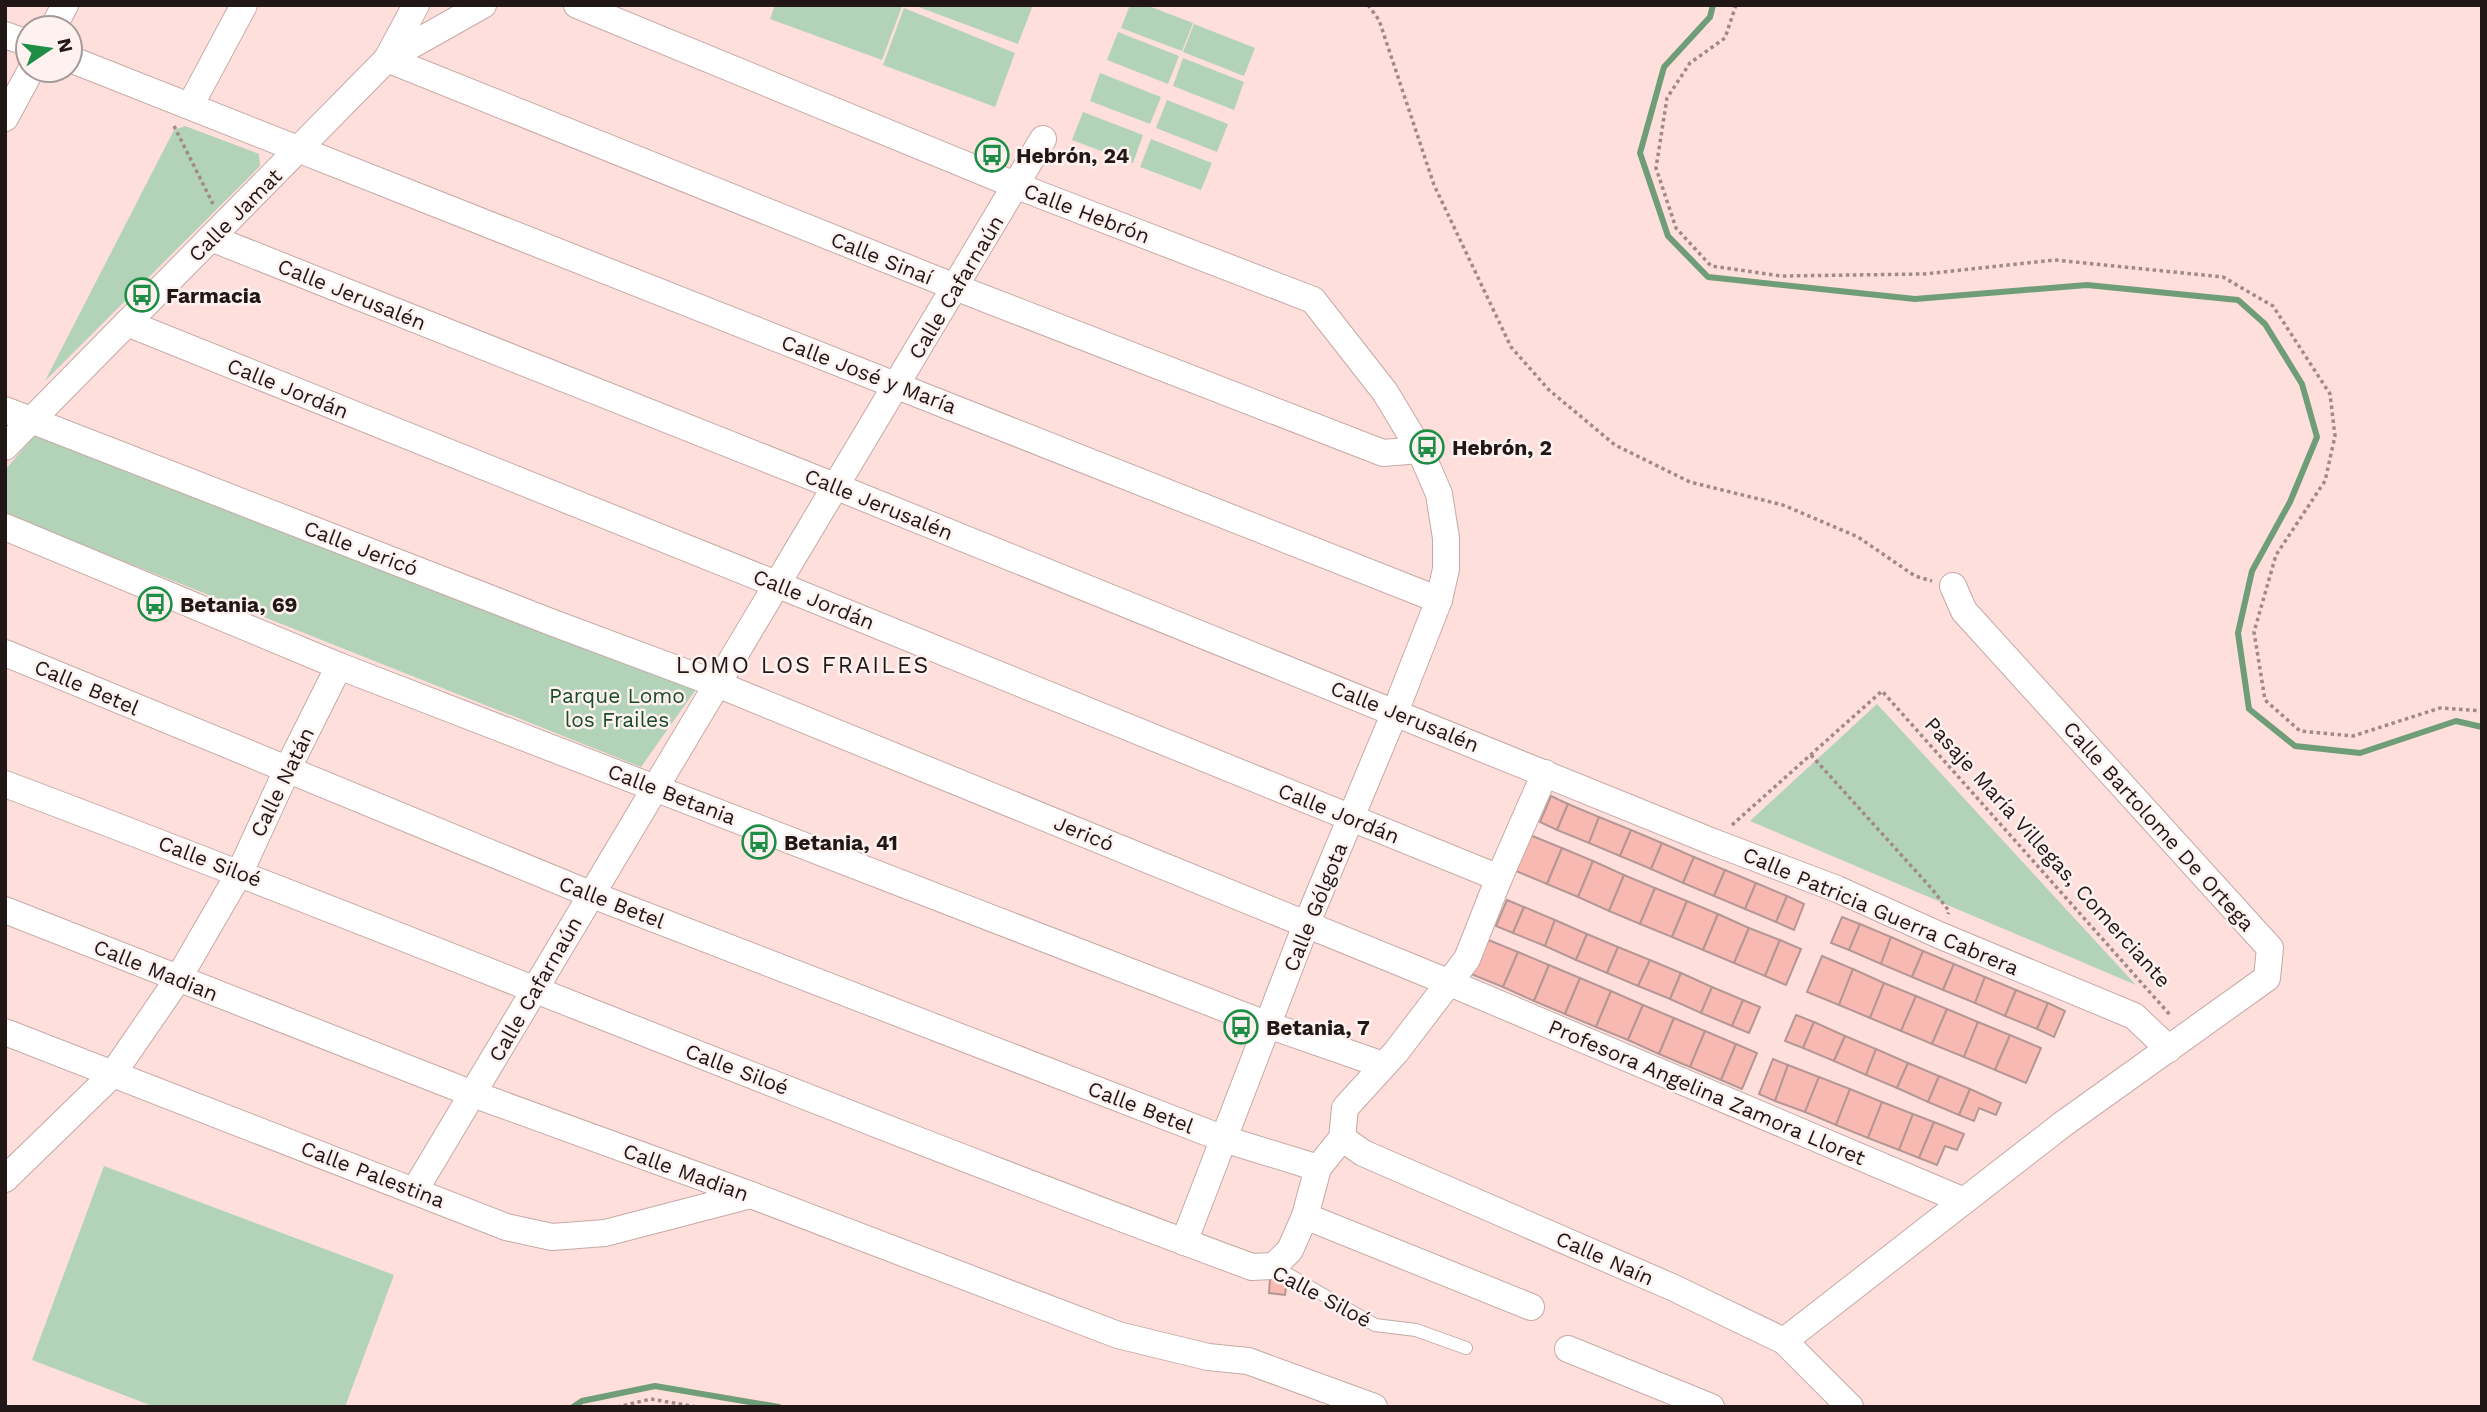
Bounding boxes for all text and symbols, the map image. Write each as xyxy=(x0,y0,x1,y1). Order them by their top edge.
north arrow xyxy=(14,14,84,84)
text: N xyxy=(52,36,78,55)
bus stop icon: Hebrón, 24 xyxy=(973,136,1011,174)
place label: Hebrón, 24 xyxy=(1016,143,1129,168)
street label: Calle Jamat xyxy=(183,163,287,267)
street label: Calle Hebrón xyxy=(1021,178,1153,248)
street label: Calle Cafarnaún xyxy=(903,210,1009,364)
street label: Calle Sinaí xyxy=(827,226,937,290)
street label: Calle Jerusalén xyxy=(274,253,430,335)
bus stop icon: Farmacia xyxy=(123,276,161,314)
place label: Farmacia xyxy=(166,283,262,308)
street label: Calle José y María xyxy=(778,329,960,419)
street label: Calle Jordán xyxy=(224,352,352,424)
bus stop icon: Hebrón, 2 xyxy=(1408,428,1446,466)
place label: Hebrón, 2 xyxy=(1452,435,1552,460)
street label: Calle Jerusalén xyxy=(801,463,957,545)
street label: Calle Jericó xyxy=(300,515,422,581)
street label: Calle Jordán xyxy=(750,563,878,635)
bus stop icon: Betania, 69 xyxy=(136,585,174,623)
place label: Betania, 69 xyxy=(180,592,298,617)
district label: LOMO LOS FRAILES xyxy=(676,652,930,679)
street label: Calle Betel xyxy=(31,654,144,720)
street label: Calle Jerusalén xyxy=(1327,675,1483,757)
park label: Parque Lomo los Frailes xyxy=(549,683,685,732)
street label: Pasaje María Villegas, Comerciante xyxy=(1920,711,2176,993)
street label: Calle Bartolome De Ortega xyxy=(2058,716,2260,936)
street label: Calle Natán xyxy=(245,723,319,841)
street label: Calle Betania xyxy=(604,758,740,830)
street label: Calle Jordán xyxy=(1275,777,1403,849)
street label: Jericó xyxy=(1050,810,1118,856)
bus stop icon: Betania, 41 xyxy=(740,823,778,861)
street label: Calle Siloé xyxy=(155,830,265,892)
place label: Betania, 41 xyxy=(784,830,898,855)
street label: Calle Gólgota xyxy=(1278,839,1352,975)
street label: Calle Patricia Guerra Cabrera xyxy=(1739,841,2023,981)
street label: Calle Betel xyxy=(556,870,669,934)
street label: Calle Cafarnaún xyxy=(483,912,587,1066)
street label: Calle Madian xyxy=(90,934,222,1006)
bus stop icon: Betania, 7 xyxy=(1222,1008,1260,1046)
street label: Profesora Angelina Zamora Lloret xyxy=(1545,1014,1869,1170)
place label: Betania, 7 xyxy=(1266,1015,1370,1040)
street label: Calle Siloé xyxy=(682,1038,792,1100)
street label: Calle Betel xyxy=(1085,1075,1198,1139)
street label: Calle Palestina xyxy=(298,1135,449,1213)
street label: Calle Madian xyxy=(620,1138,752,1206)
street label: Calle Naín xyxy=(1552,1225,1658,1291)
street label: Calle Siloé xyxy=(1268,1259,1376,1333)

